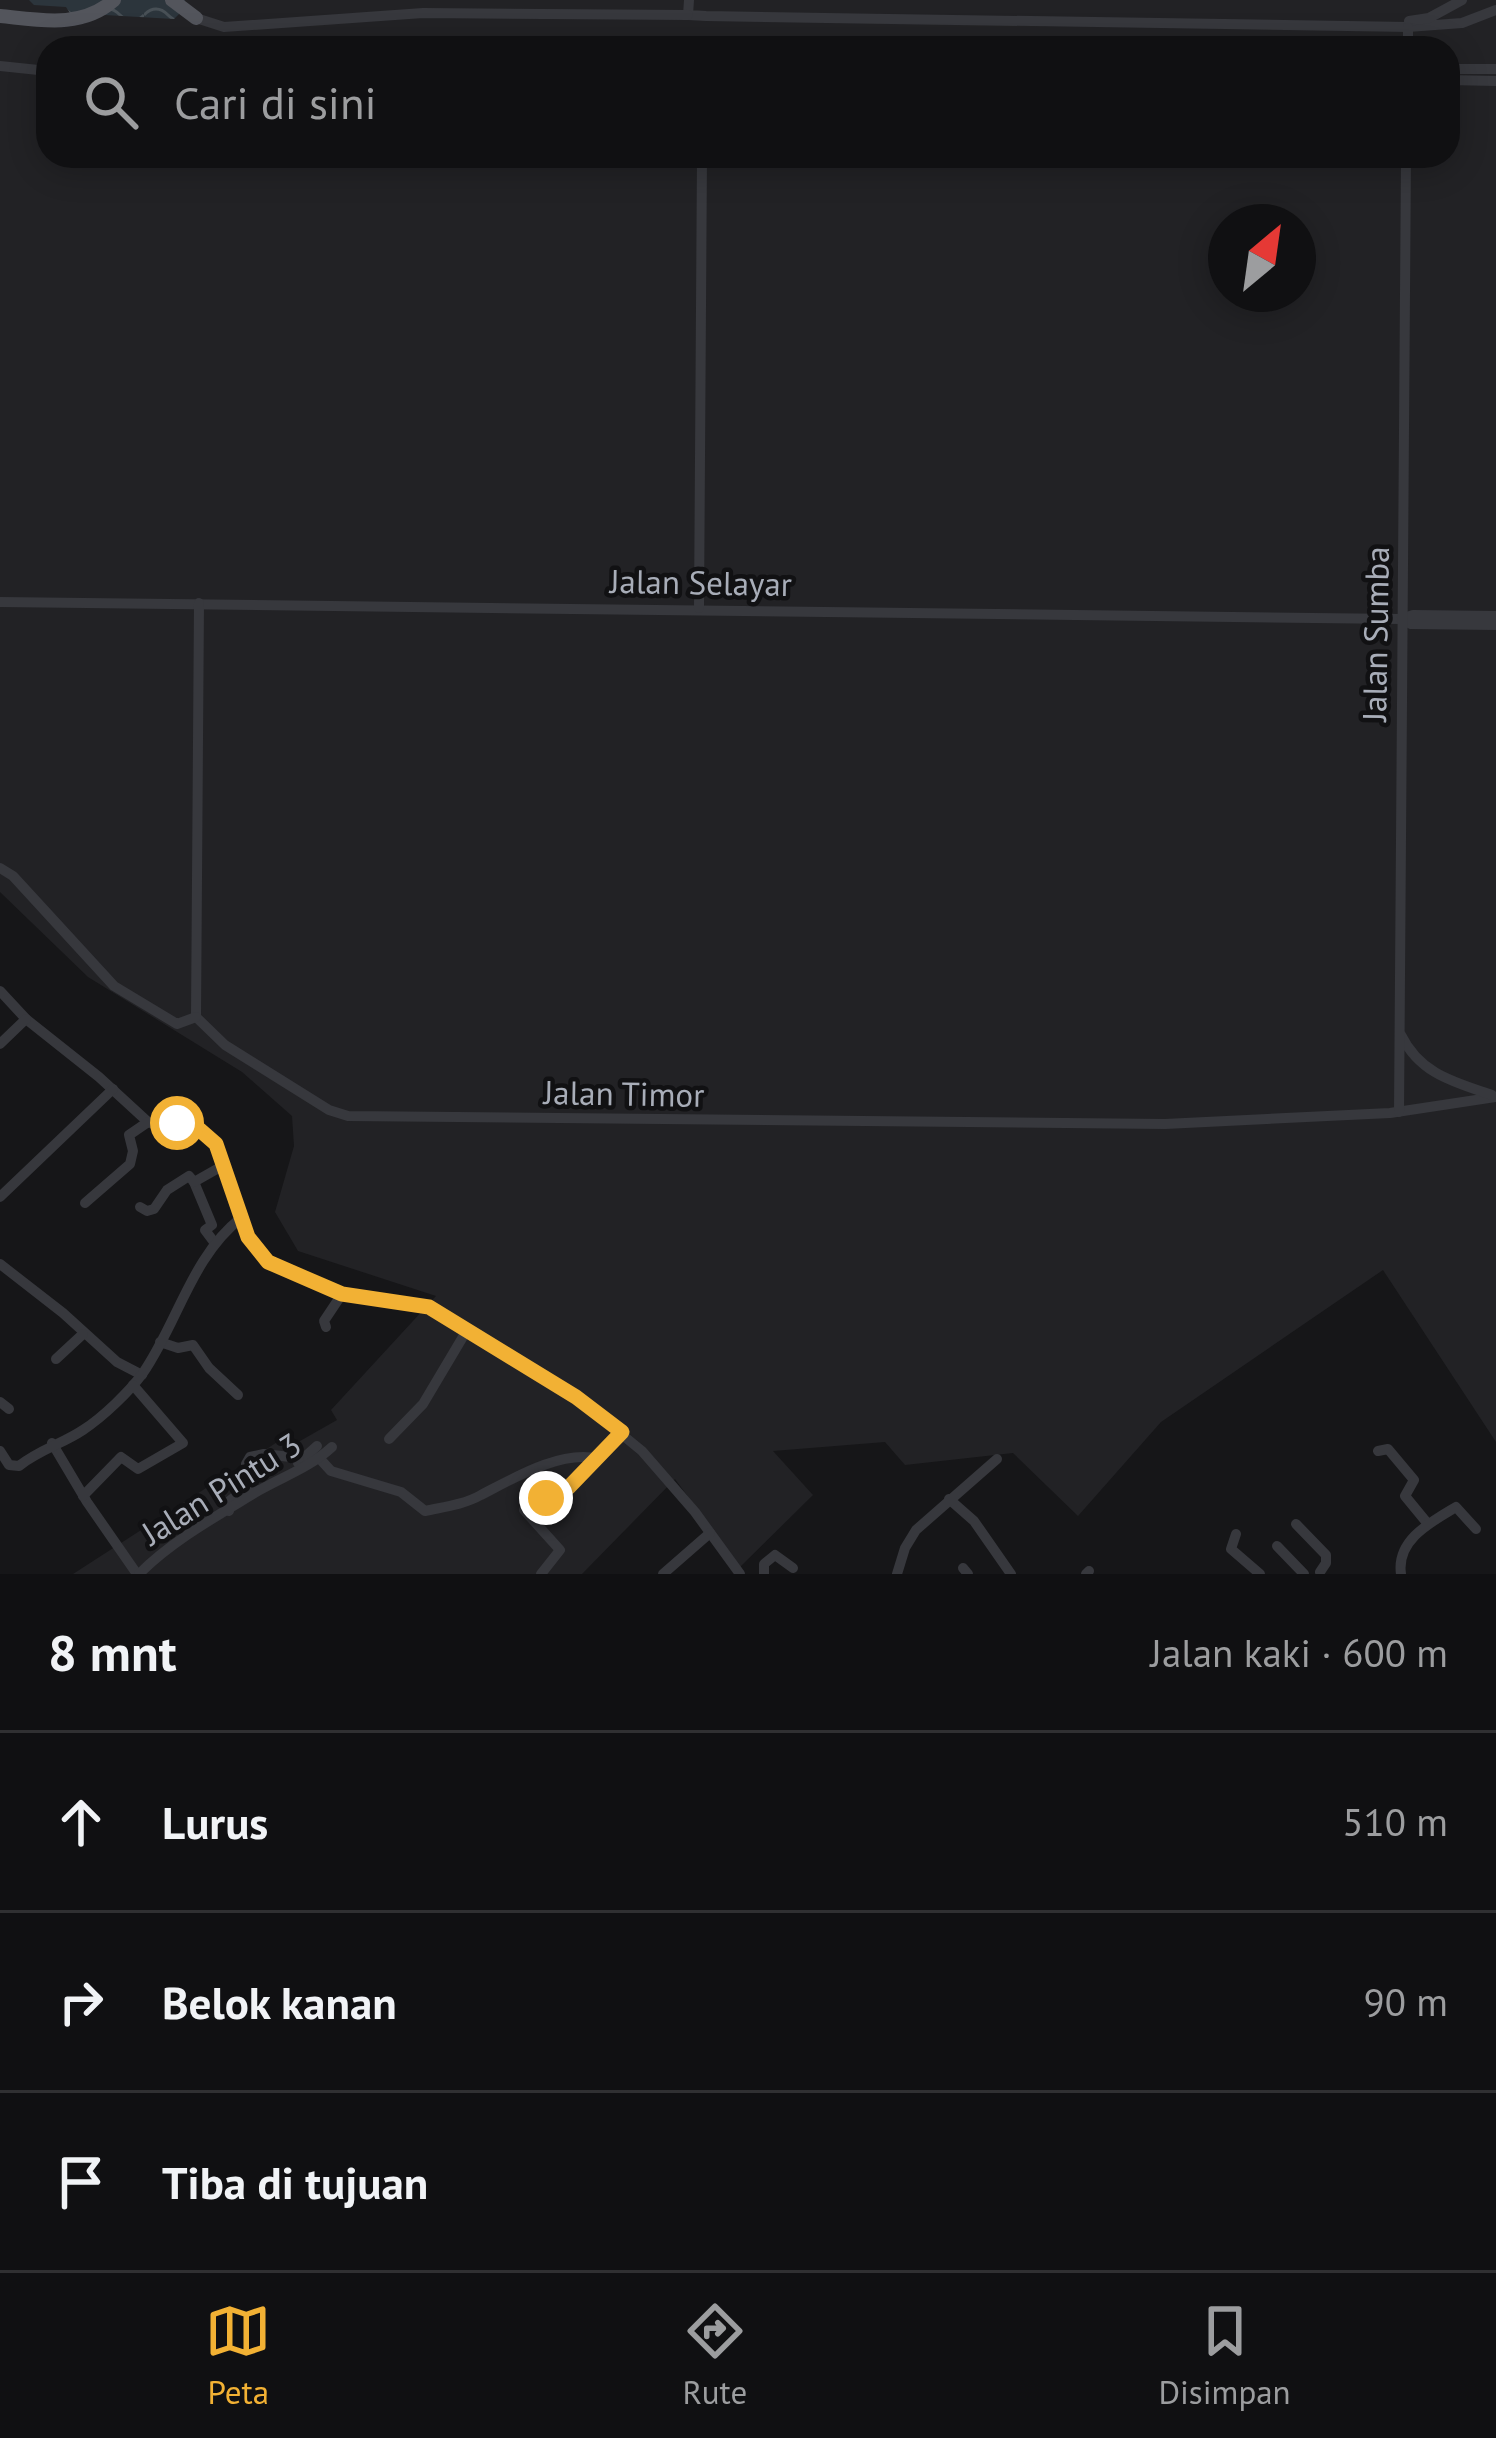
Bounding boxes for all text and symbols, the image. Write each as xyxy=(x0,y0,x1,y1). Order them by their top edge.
search box xyxy=(36,36,1460,168)
icon: search xyxy=(78,69,144,135)
text: Cari di sini xyxy=(174,73,377,131)
north arrow xyxy=(1208,204,1316,312)
street label: Jalan Sumba xyxy=(1352,546,1398,724)
street label: Jalan Selayar xyxy=(608,559,792,605)
street label: Jalan Timor xyxy=(541,1070,705,1116)
route start xyxy=(150,1096,204,1150)
street label: Jalan Pintu 3 xyxy=(132,1422,309,1555)
route end xyxy=(519,1471,573,1525)
text: 8 mnt xyxy=(48,1619,176,1685)
text: Jalan kaki · 600 m xyxy=(1151,1627,1448,1678)
icon: ahead xyxy=(48,1789,114,1855)
text: Lurus xyxy=(162,1793,268,1851)
text: 510 m xyxy=(1342,1796,1448,1847)
icon: right xyxy=(48,1969,114,2035)
text: Belok kanan xyxy=(162,1973,397,2031)
text: 90 m xyxy=(1363,1976,1448,2027)
icon: arrive xyxy=(48,2149,114,2215)
text: Tiba di tujuan xyxy=(162,2153,428,2211)
tab: Peta xyxy=(205,2298,271,2413)
tab: Rute xyxy=(682,2298,748,2413)
tab: Disimpan xyxy=(1158,2298,1291,2413)

